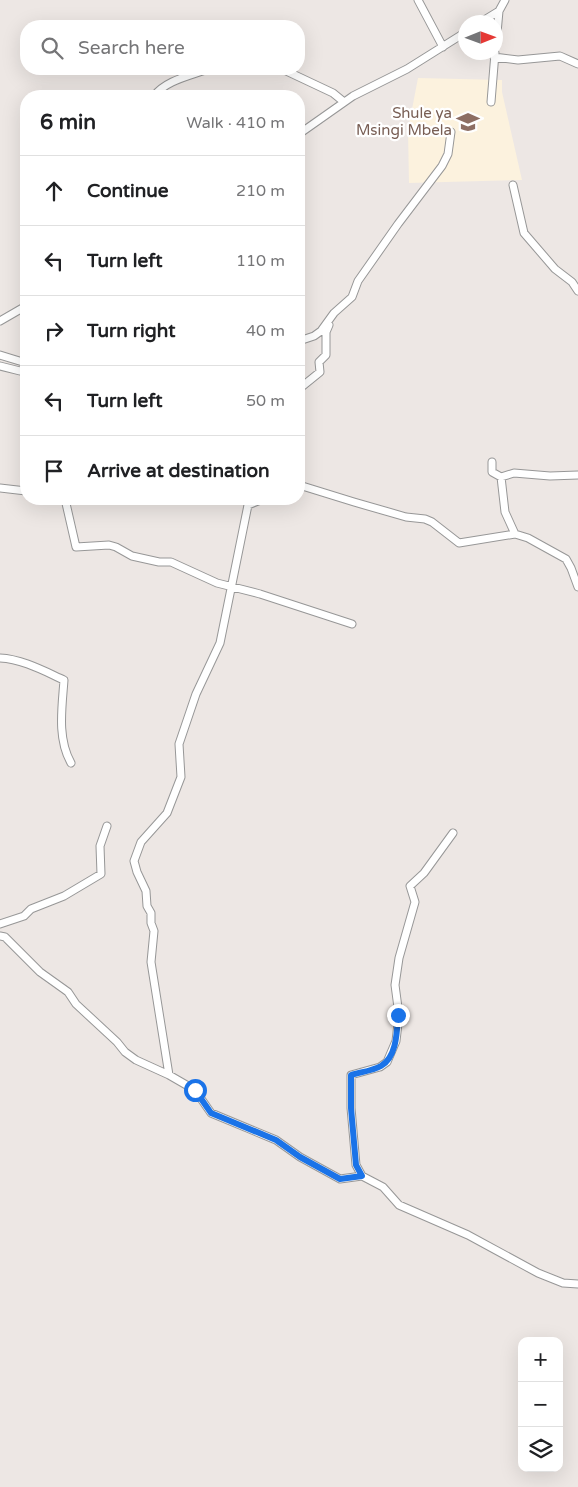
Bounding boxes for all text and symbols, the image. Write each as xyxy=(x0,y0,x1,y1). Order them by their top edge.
north arrow xyxy=(458,15,503,60)
search box xyxy=(20,20,305,75)
icon: search xyxy=(38,34,66,62)
text: Search here xyxy=(78,37,185,59)
place label: Shule ya Msingi Mbela xyxy=(356,104,452,139)
school or university icon: Shule ya Msingi Mbela xyxy=(455,109,481,135)
text: 6 min xyxy=(40,110,96,135)
text: Walk · 410 m xyxy=(186,113,285,133)
icon: ahead xyxy=(40,177,68,205)
text: Continue xyxy=(87,180,169,202)
text: 210 m xyxy=(236,181,285,201)
icon: left xyxy=(40,247,68,275)
text: Turn left xyxy=(87,250,163,272)
text: 110 m xyxy=(236,251,285,271)
icon: right xyxy=(40,317,68,345)
text: Turn right xyxy=(87,320,175,342)
text: 40 m xyxy=(246,321,285,341)
icon: left xyxy=(40,387,68,415)
text: Turn left xyxy=(87,390,163,412)
text: 50 m xyxy=(246,391,285,411)
icon: arrive xyxy=(40,457,68,485)
text: Arrive at destination xyxy=(87,460,270,482)
route end xyxy=(387,1004,410,1027)
route start xyxy=(184,1079,207,1102)
map controls xyxy=(518,1337,563,1472)
button: + xyxy=(518,1337,563,1382)
button: − xyxy=(518,1382,563,1427)
button: layers xyxy=(518,1427,563,1472)

